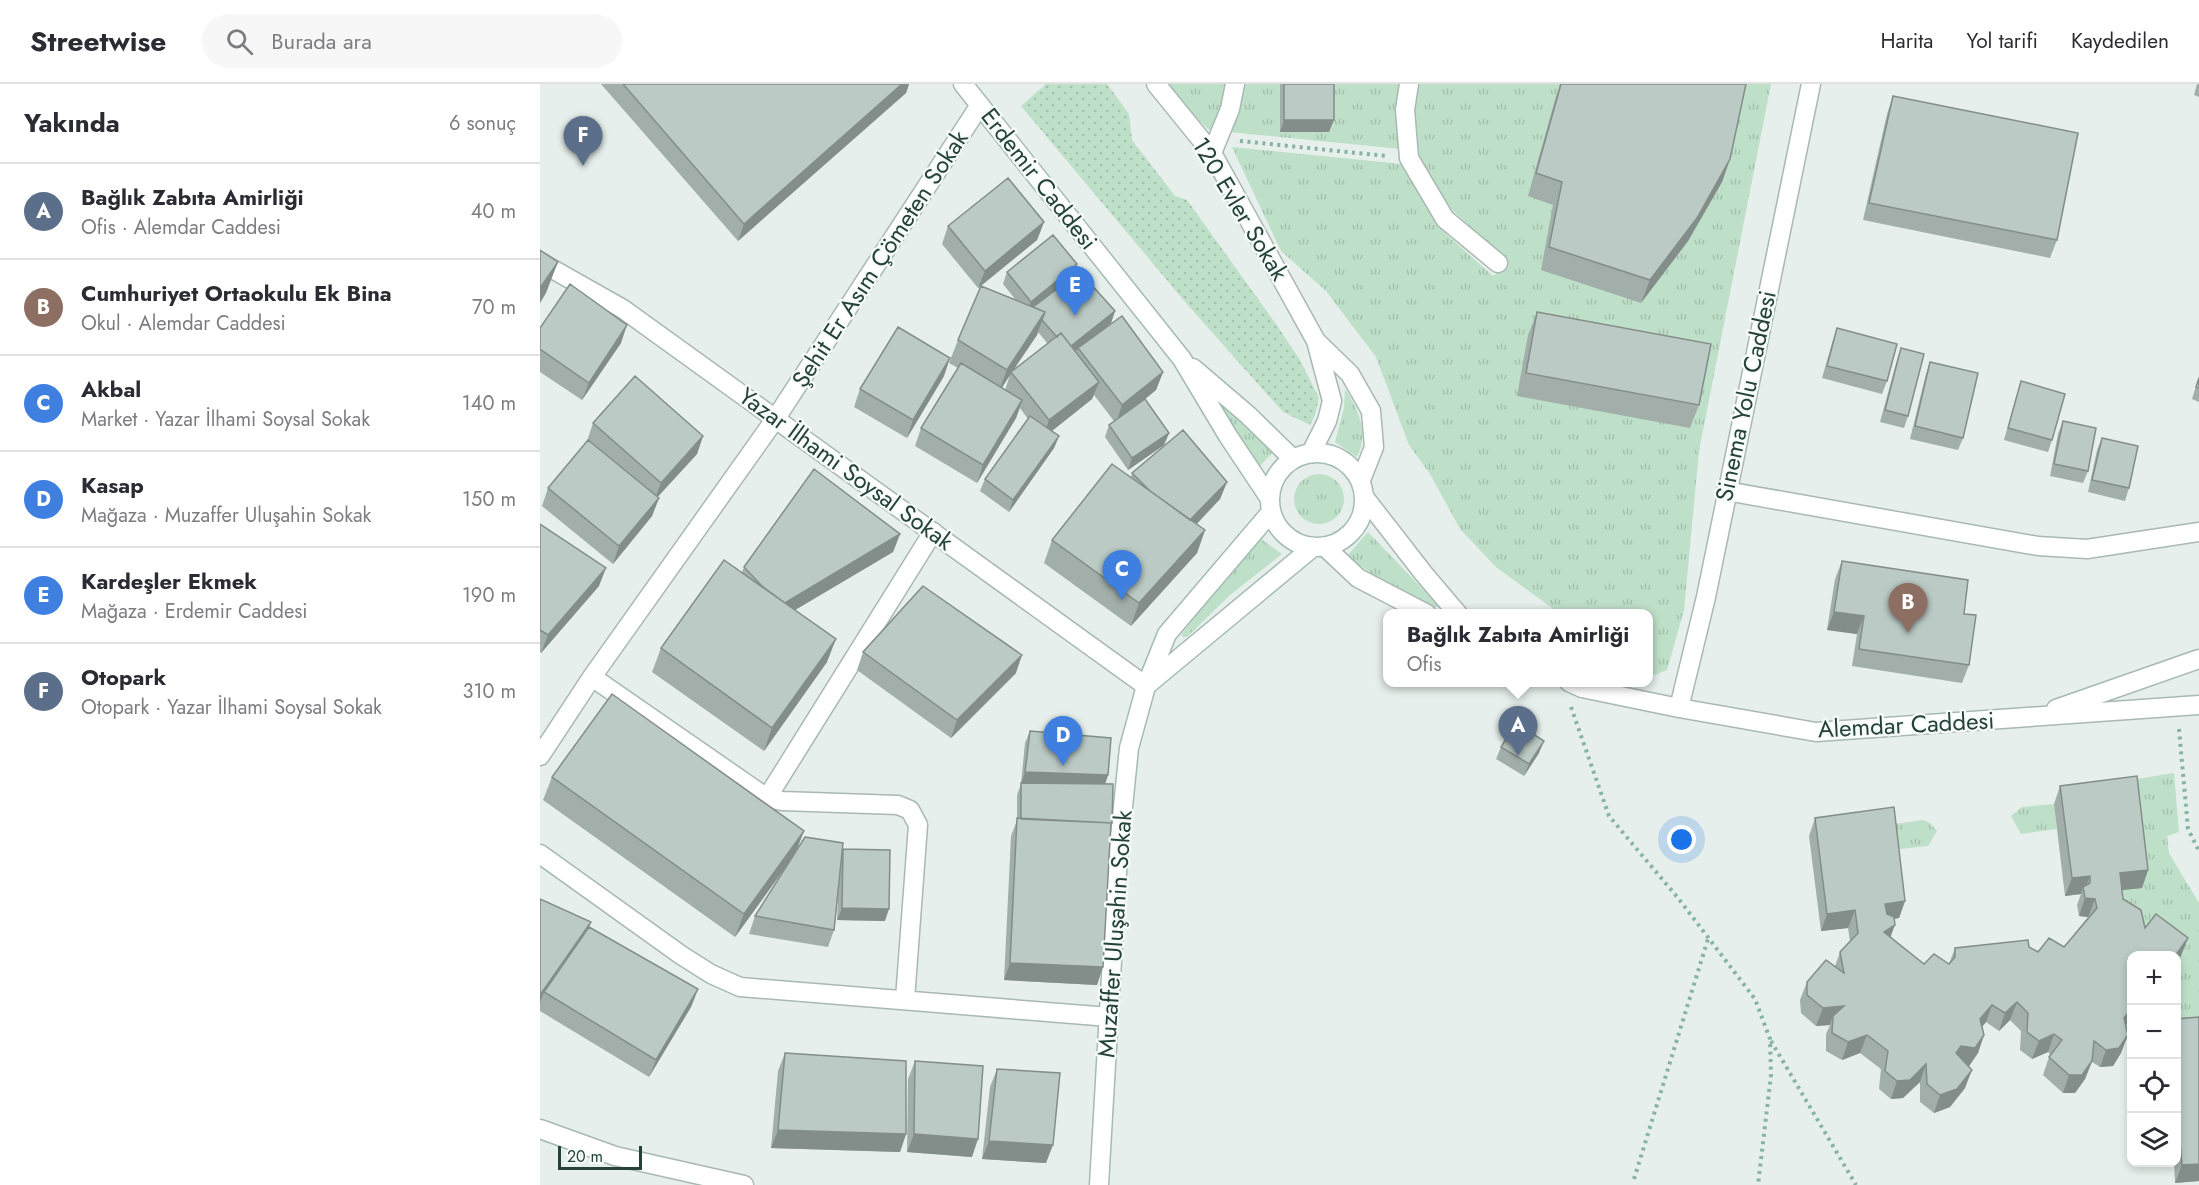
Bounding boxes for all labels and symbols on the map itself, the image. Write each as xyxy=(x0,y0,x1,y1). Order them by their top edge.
street label: Erdemir Caddesi xyxy=(973,100,1106,257)
pin: F xyxy=(564,116,603,166)
street label: Şehit Er Asım Çömeten Sokak xyxy=(783,123,976,395)
street label: 120 Evler Sokak xyxy=(1184,130,1297,288)
pin: E xyxy=(1056,266,1094,316)
street label: Sinema Yolu Caddesi xyxy=(1706,287,1785,505)
street label: Yazar İlhami Soysal Sokak xyxy=(732,379,961,559)
pin: C xyxy=(1102,550,1142,600)
pin: B xyxy=(1888,584,1928,633)
street label: Alemdar Caddesi xyxy=(1817,702,1995,747)
pin: A xyxy=(1498,706,1538,756)
pin: D xyxy=(1044,716,1082,766)
street label: Muzaffer Uluşahin Sokak xyxy=(1088,809,1141,1059)
your location xyxy=(1667,825,1696,854)
scale bar xyxy=(558,1143,642,1170)

